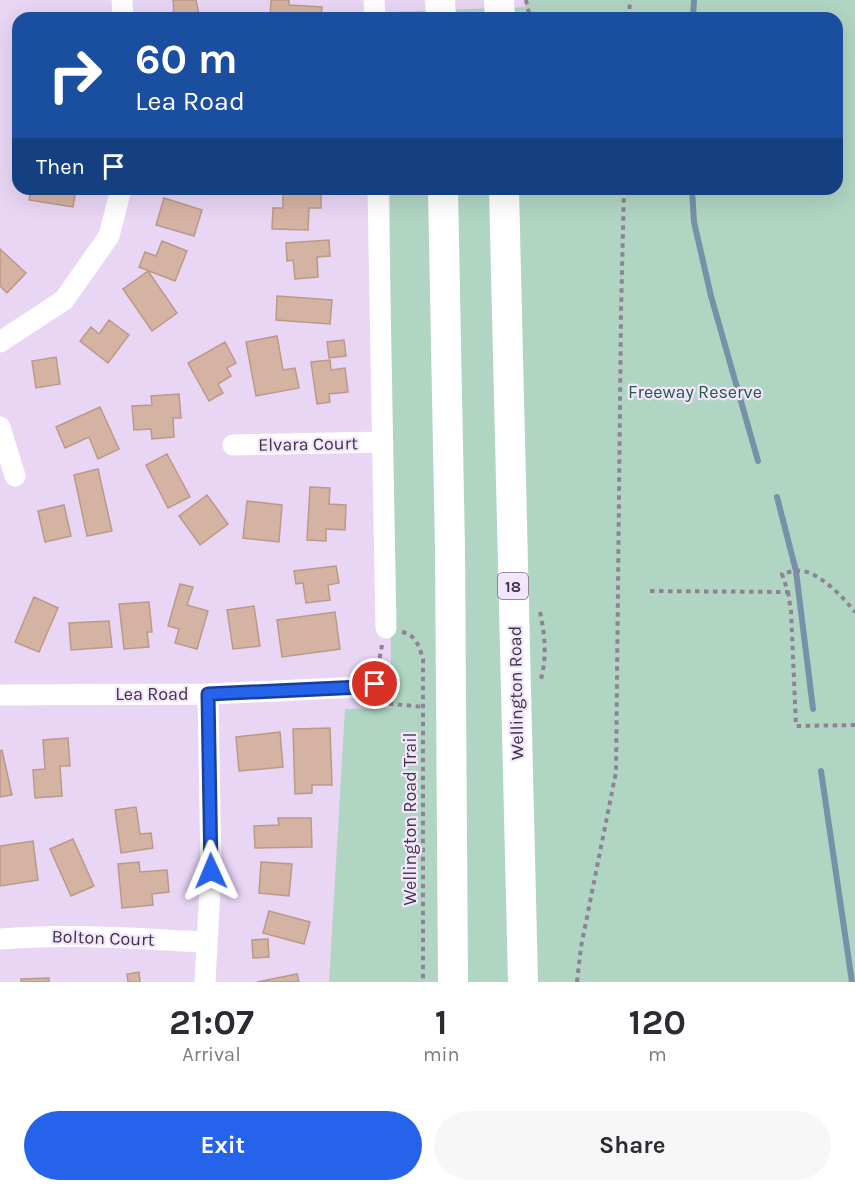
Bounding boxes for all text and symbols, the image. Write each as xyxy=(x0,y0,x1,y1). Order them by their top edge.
text: 60 m xyxy=(135,34,238,84)
icon: right xyxy=(36,36,114,114)
text: Lea Road xyxy=(135,85,245,117)
icon: arrive xyxy=(97,150,130,183)
text: Then xyxy=(36,154,85,180)
park label: Freeway Reserve xyxy=(628,381,762,403)
street label: Elvara Court xyxy=(258,432,358,456)
road number: 18 xyxy=(498,573,528,599)
street label: Wellington Road xyxy=(504,626,528,760)
pin xyxy=(349,658,400,709)
icon: arrive xyxy=(358,667,391,700)
street label: Lea Road xyxy=(115,683,189,705)
street label: Wellington Road Trail xyxy=(399,732,421,906)
position arrow xyxy=(179,839,243,903)
street label: Bolton Court xyxy=(51,925,155,951)
text: 21:07 xyxy=(169,1001,254,1043)
text: 1 xyxy=(435,1001,448,1043)
text: 120 xyxy=(629,1001,686,1043)
text: Arrival xyxy=(182,1043,241,1066)
text: min xyxy=(423,1043,460,1066)
text: m xyxy=(648,1043,667,1066)
button: Exit xyxy=(24,1111,422,1180)
button: Share xyxy=(434,1111,831,1180)

